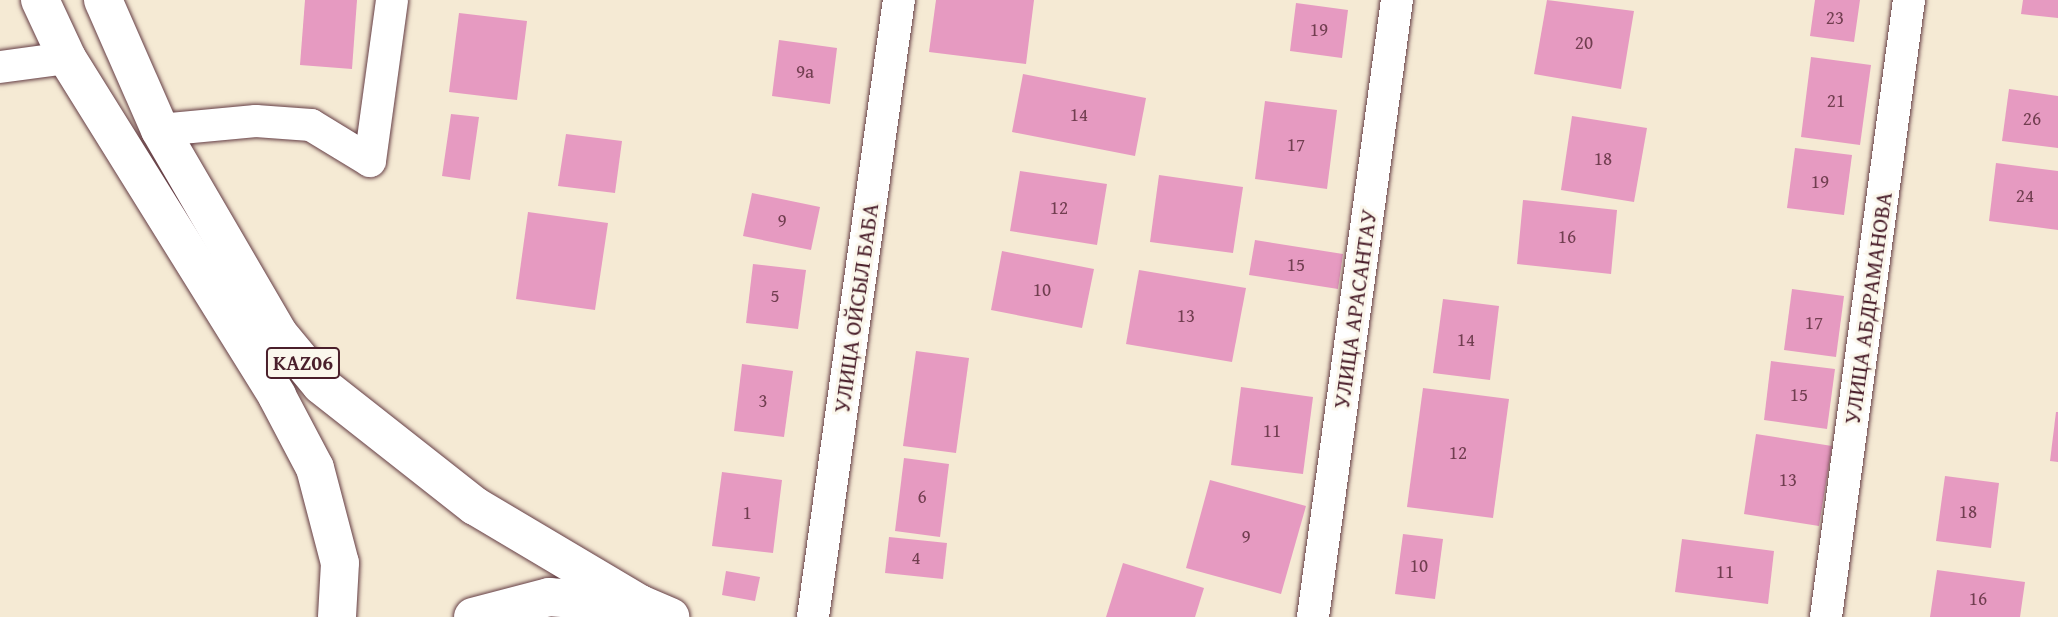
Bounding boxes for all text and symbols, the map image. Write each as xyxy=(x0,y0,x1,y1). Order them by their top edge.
house number: 23 xyxy=(1826,7,1844,29)
house number: 19 xyxy=(1310,19,1328,41)
house number: 20 xyxy=(1575,32,1593,54)
house number: 9а xyxy=(796,61,814,83)
house number: 21 xyxy=(1827,90,1845,112)
house number: 14 xyxy=(1070,104,1088,126)
house number: 26 xyxy=(2023,108,2041,130)
house number: 17 xyxy=(1287,134,1305,156)
house number: 18 xyxy=(1594,148,1612,170)
house number: 19 xyxy=(1811,171,1829,193)
house number: 24 xyxy=(2016,185,2034,207)
street label: УЛИЦА АБДРАМАНОВА xyxy=(1838,190,1898,426)
house number: 12 xyxy=(1050,197,1068,219)
street label: УЛИЦА ОЙСЫЛ БАБА xyxy=(828,201,884,415)
street label: УЛИЦА АРАСАНТАУ xyxy=(1327,208,1383,410)
house number: 9 xyxy=(777,210,787,232)
house number: 16 xyxy=(1558,226,1576,248)
house number: 15 xyxy=(1287,254,1305,276)
house number: 10 xyxy=(1033,279,1051,301)
house number: 5 xyxy=(770,285,780,307)
house number: 13 xyxy=(1177,305,1195,327)
house number: 17 xyxy=(1805,312,1823,334)
house number: 14 xyxy=(1457,329,1475,351)
road number: KАZ06 xyxy=(264,346,342,380)
house number: 15 xyxy=(1790,384,1808,406)
house number: 3 xyxy=(758,390,768,412)
house number: 11 xyxy=(1263,420,1281,442)
house number: 12 xyxy=(1449,442,1467,464)
house number: 13 xyxy=(1779,469,1797,491)
house number: 6 xyxy=(917,486,927,508)
house number: 18 xyxy=(1959,501,1977,523)
house number: 1 xyxy=(742,502,752,524)
house number: 9 xyxy=(1241,526,1251,548)
house number: 4 xyxy=(911,547,921,569)
house number: 10 xyxy=(1410,555,1428,577)
house number: 11 xyxy=(1716,561,1734,583)
house number: 16 xyxy=(1969,588,1987,610)

